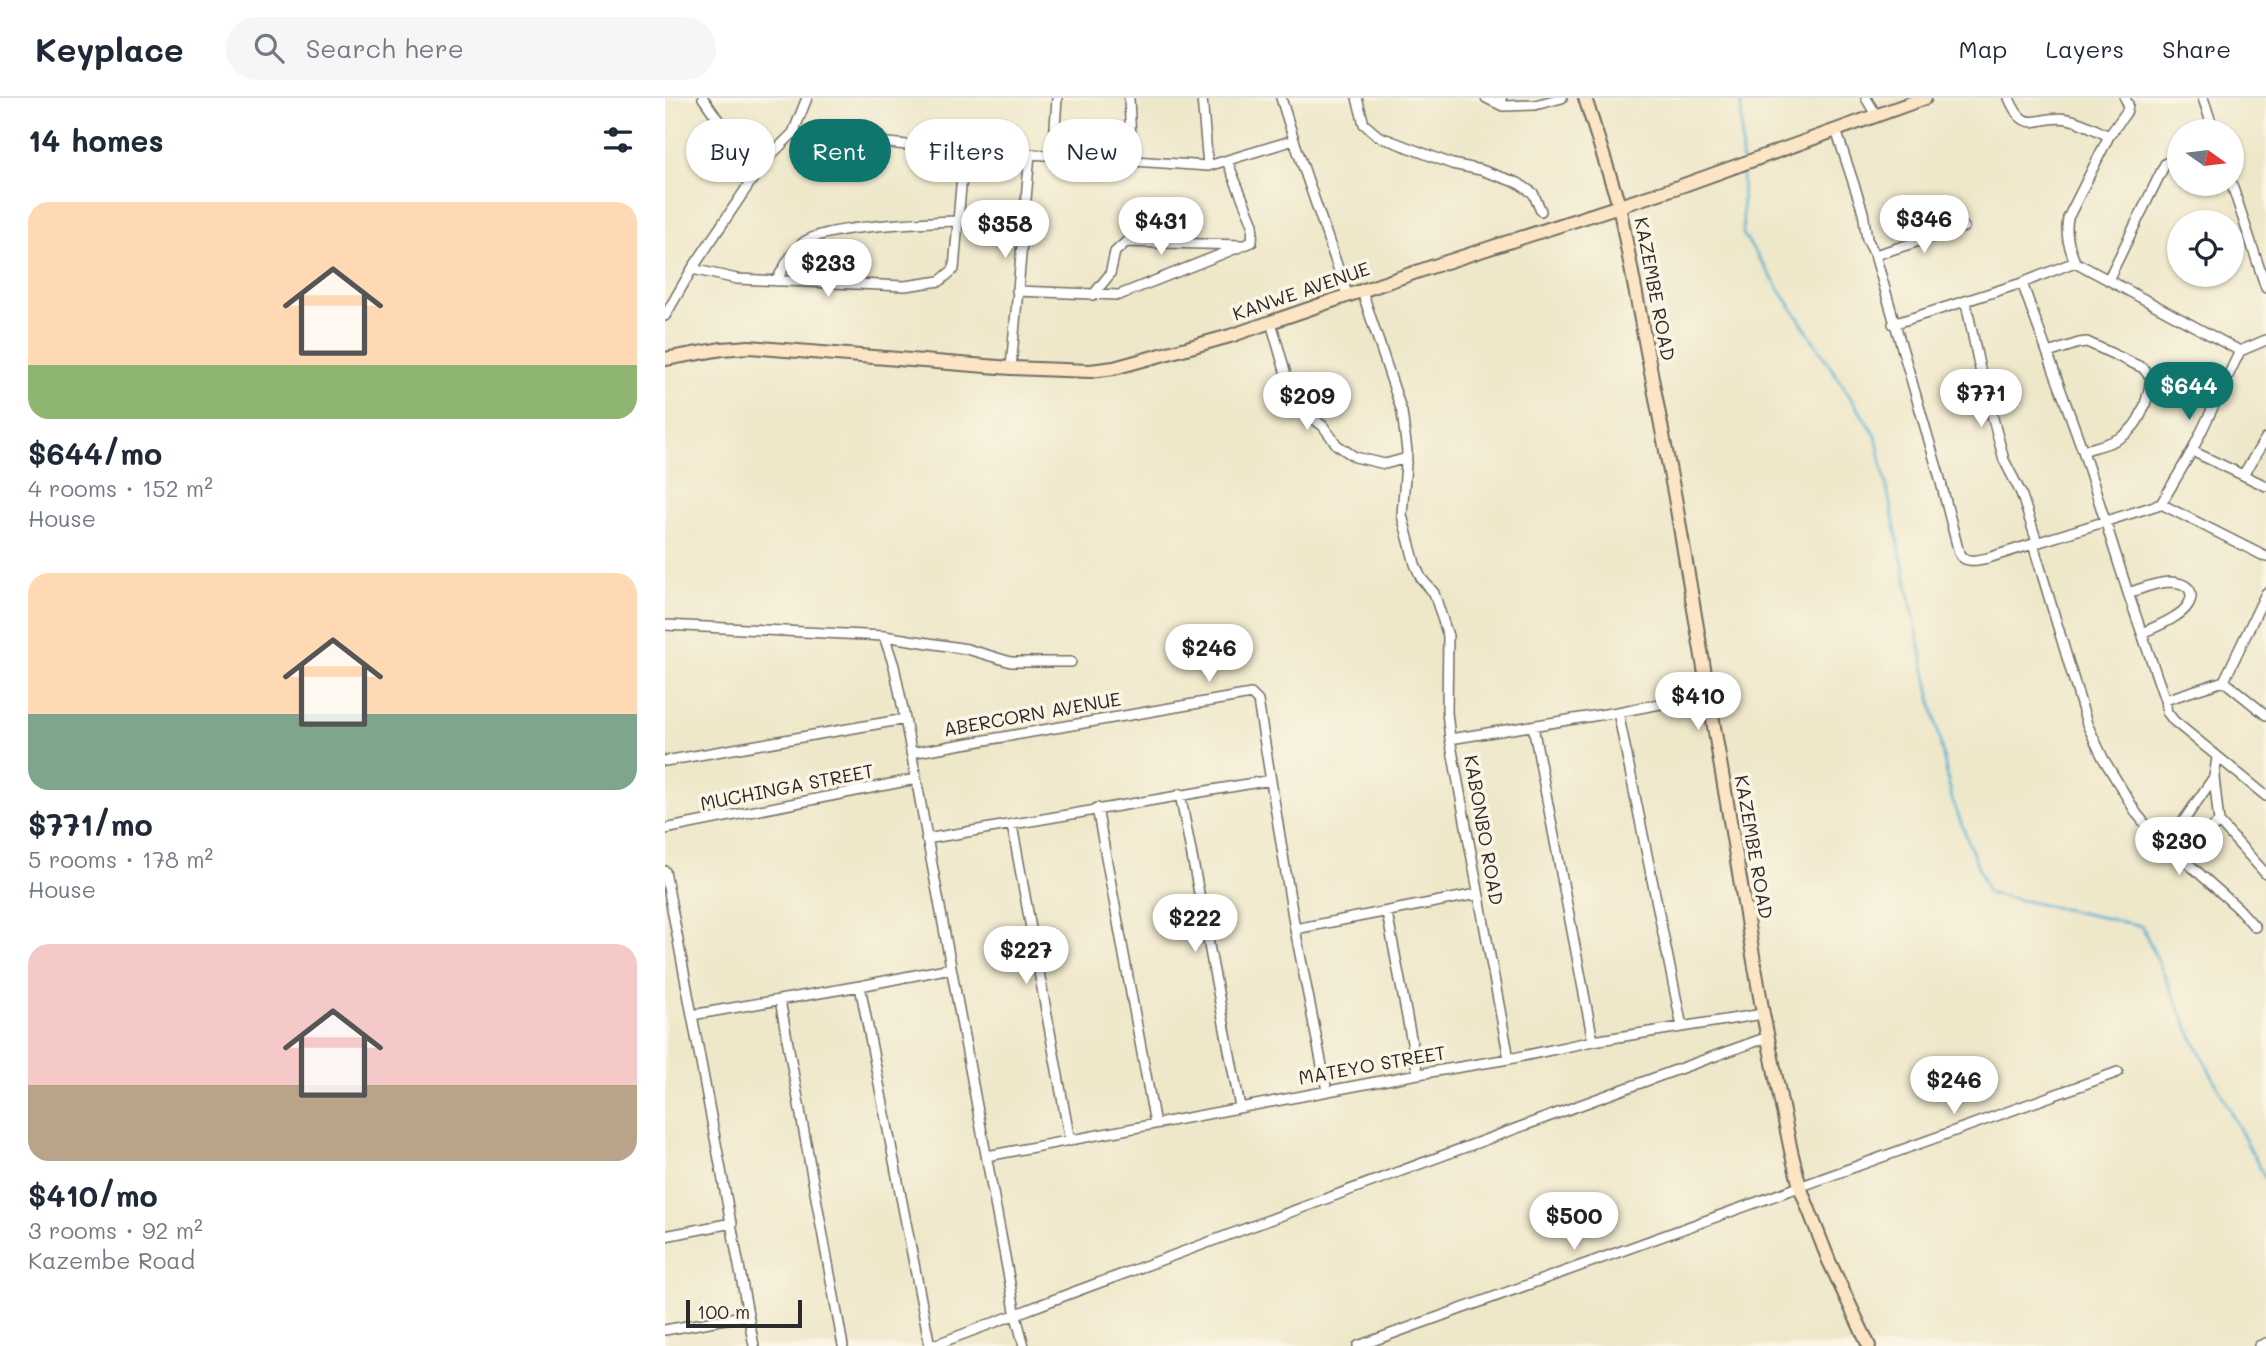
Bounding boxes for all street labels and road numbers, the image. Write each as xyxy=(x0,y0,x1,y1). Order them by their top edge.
street label: KAZEMBE ROAD xyxy=(1629,215,1682,363)
street label: KANWE AVENUE xyxy=(1229,255,1373,326)
street label: ABERCORN AVENUE xyxy=(941,686,1123,741)
street label: KABONBO ROAD xyxy=(1459,753,1510,907)
street label: MUCHINGA STREET xyxy=(698,757,876,816)
street label: KAZEMBE ROAD xyxy=(1730,773,1779,921)
street label: MATEYO STREET xyxy=(1296,1039,1448,1090)

